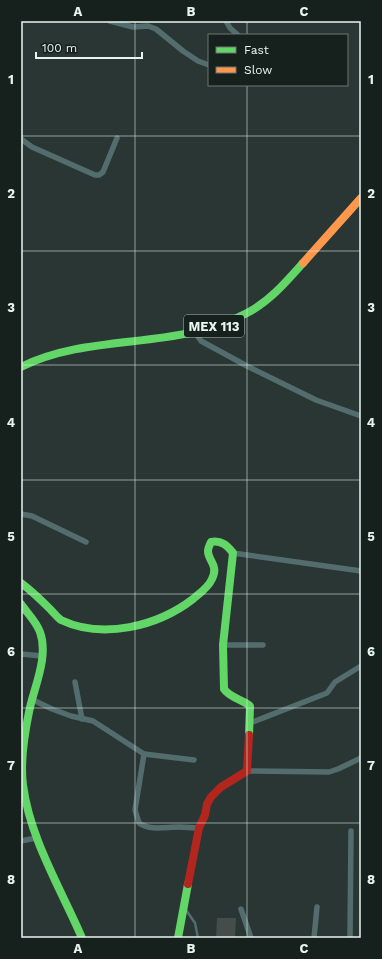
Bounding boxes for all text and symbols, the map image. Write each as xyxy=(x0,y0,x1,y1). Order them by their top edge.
text: A xyxy=(74,4,83,19)
text: B xyxy=(187,4,196,19)
text: C xyxy=(300,4,309,19)
scale bar xyxy=(36,34,142,60)
legend xyxy=(208,34,348,86)
text: 100 m xyxy=(42,41,77,55)
text: Fast xyxy=(244,43,269,57)
text: Slow xyxy=(244,63,272,77)
text: 1 xyxy=(8,72,14,87)
text: 1 xyxy=(368,72,374,87)
text: 2 xyxy=(7,186,15,201)
text: 2 xyxy=(367,186,375,201)
text: 3 xyxy=(7,300,15,315)
text: 3 xyxy=(367,300,375,315)
road number: MEX 113 xyxy=(184,315,244,337)
text: 4 xyxy=(7,415,16,430)
text: 4 xyxy=(367,415,376,430)
text: 5 xyxy=(7,529,15,544)
text: 5 xyxy=(367,529,375,544)
text: 6 xyxy=(7,644,15,659)
text: 6 xyxy=(367,644,375,659)
text: 7 xyxy=(7,758,15,773)
text: 7 xyxy=(367,758,375,773)
text: 8 xyxy=(7,872,15,887)
text: 8 xyxy=(367,872,375,887)
text: A xyxy=(74,941,83,956)
text: B xyxy=(187,941,196,956)
text: C xyxy=(300,941,309,956)

